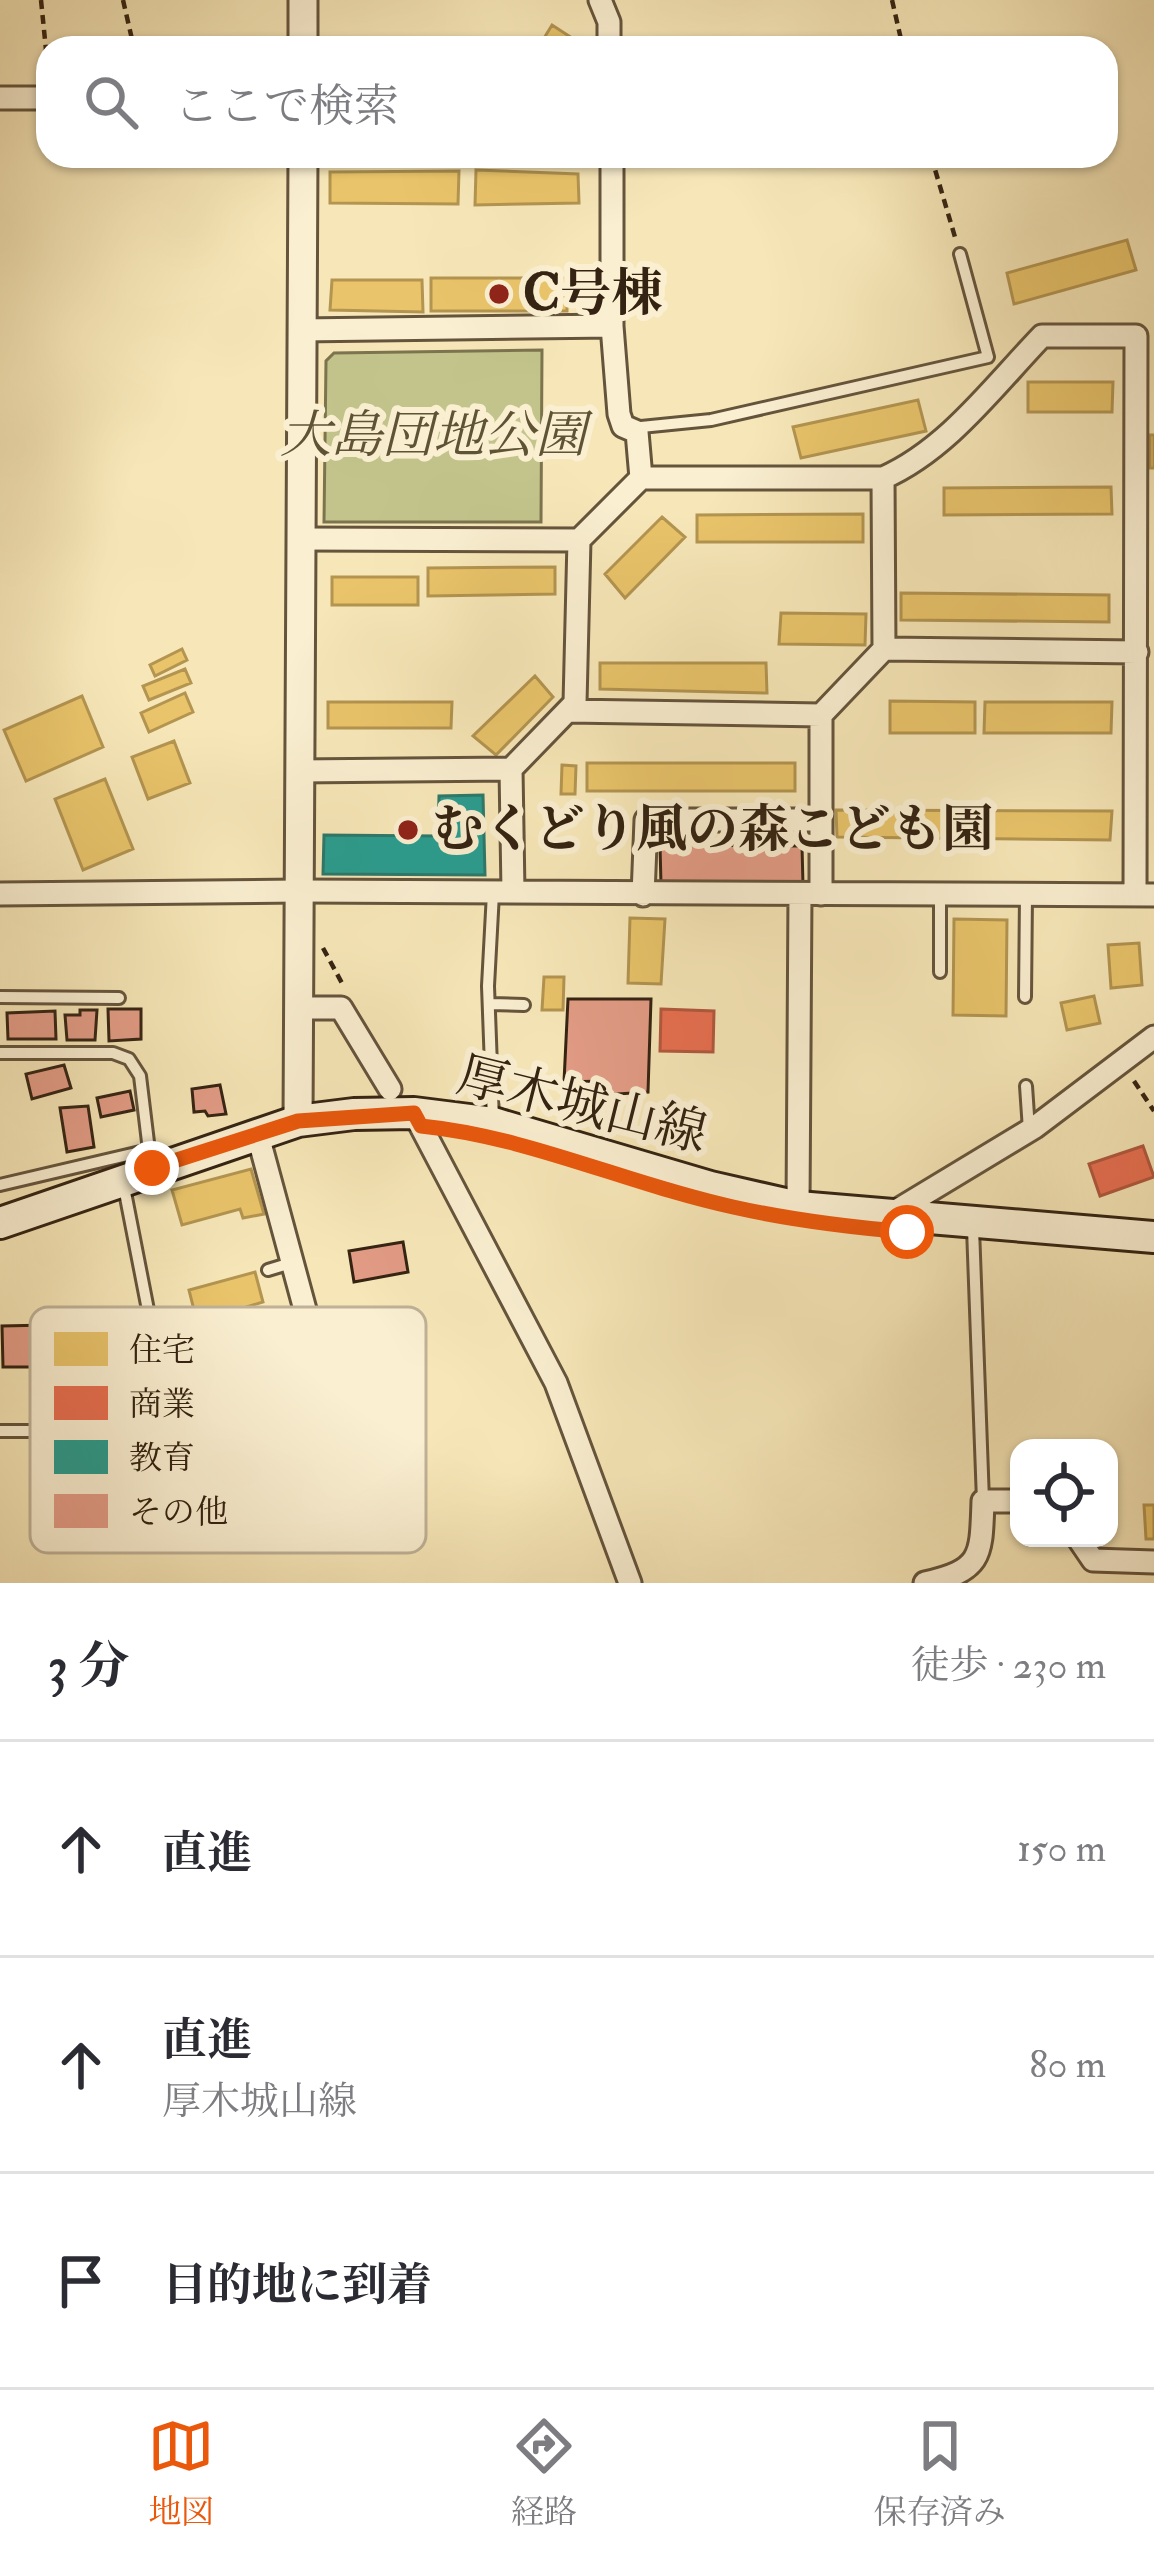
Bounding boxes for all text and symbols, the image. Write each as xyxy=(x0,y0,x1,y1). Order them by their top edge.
search box xyxy=(36,36,1118,168)
icon: search xyxy=(78,69,144,135)
text: ここで検索 xyxy=(174,79,399,135)
place label: C号棟 xyxy=(523,262,662,326)
marker: C号棟 xyxy=(486,281,512,307)
park label: 大島団地公園 xyxy=(280,404,593,468)
place label: むくどり風の森こども園 xyxy=(432,798,993,862)
marker: むくどり風の森こども園 xyxy=(395,817,421,843)
street label: 厚木城山線 xyxy=(451,1043,713,1167)
route end xyxy=(125,1141,179,1195)
route start xyxy=(880,1205,934,1259)
legend xyxy=(30,1307,426,1553)
text: 住宅 xyxy=(129,1330,195,1371)
text: 商業 xyxy=(129,1384,195,1425)
text: 教育 xyxy=(129,1438,195,1479)
map controls xyxy=(1010,1439,1118,1547)
button: locate xyxy=(1010,1439,1118,1547)
text: その他 xyxy=(129,1492,228,1533)
text: 3 分 xyxy=(48,1635,129,1699)
text: 徒歩 · 230 m xyxy=(911,1641,1106,1690)
icon: ahead xyxy=(48,1816,114,1882)
text: 150 m xyxy=(1017,1824,1106,1873)
text: 直進 xyxy=(162,1826,252,1882)
text: 直進 xyxy=(162,2013,252,2069)
icon: ahead xyxy=(48,2032,114,2098)
text: 80 m xyxy=(1029,2040,1106,2089)
text: 厚木城山線 xyxy=(162,2077,357,2126)
icon: arrive xyxy=(48,2248,114,2314)
text: 目的地に到着 xyxy=(162,2258,432,2314)
tab: 地図 xyxy=(148,2413,214,2533)
tab: 経路 xyxy=(511,2413,577,2533)
tab: 保存済み xyxy=(874,2413,1006,2533)

